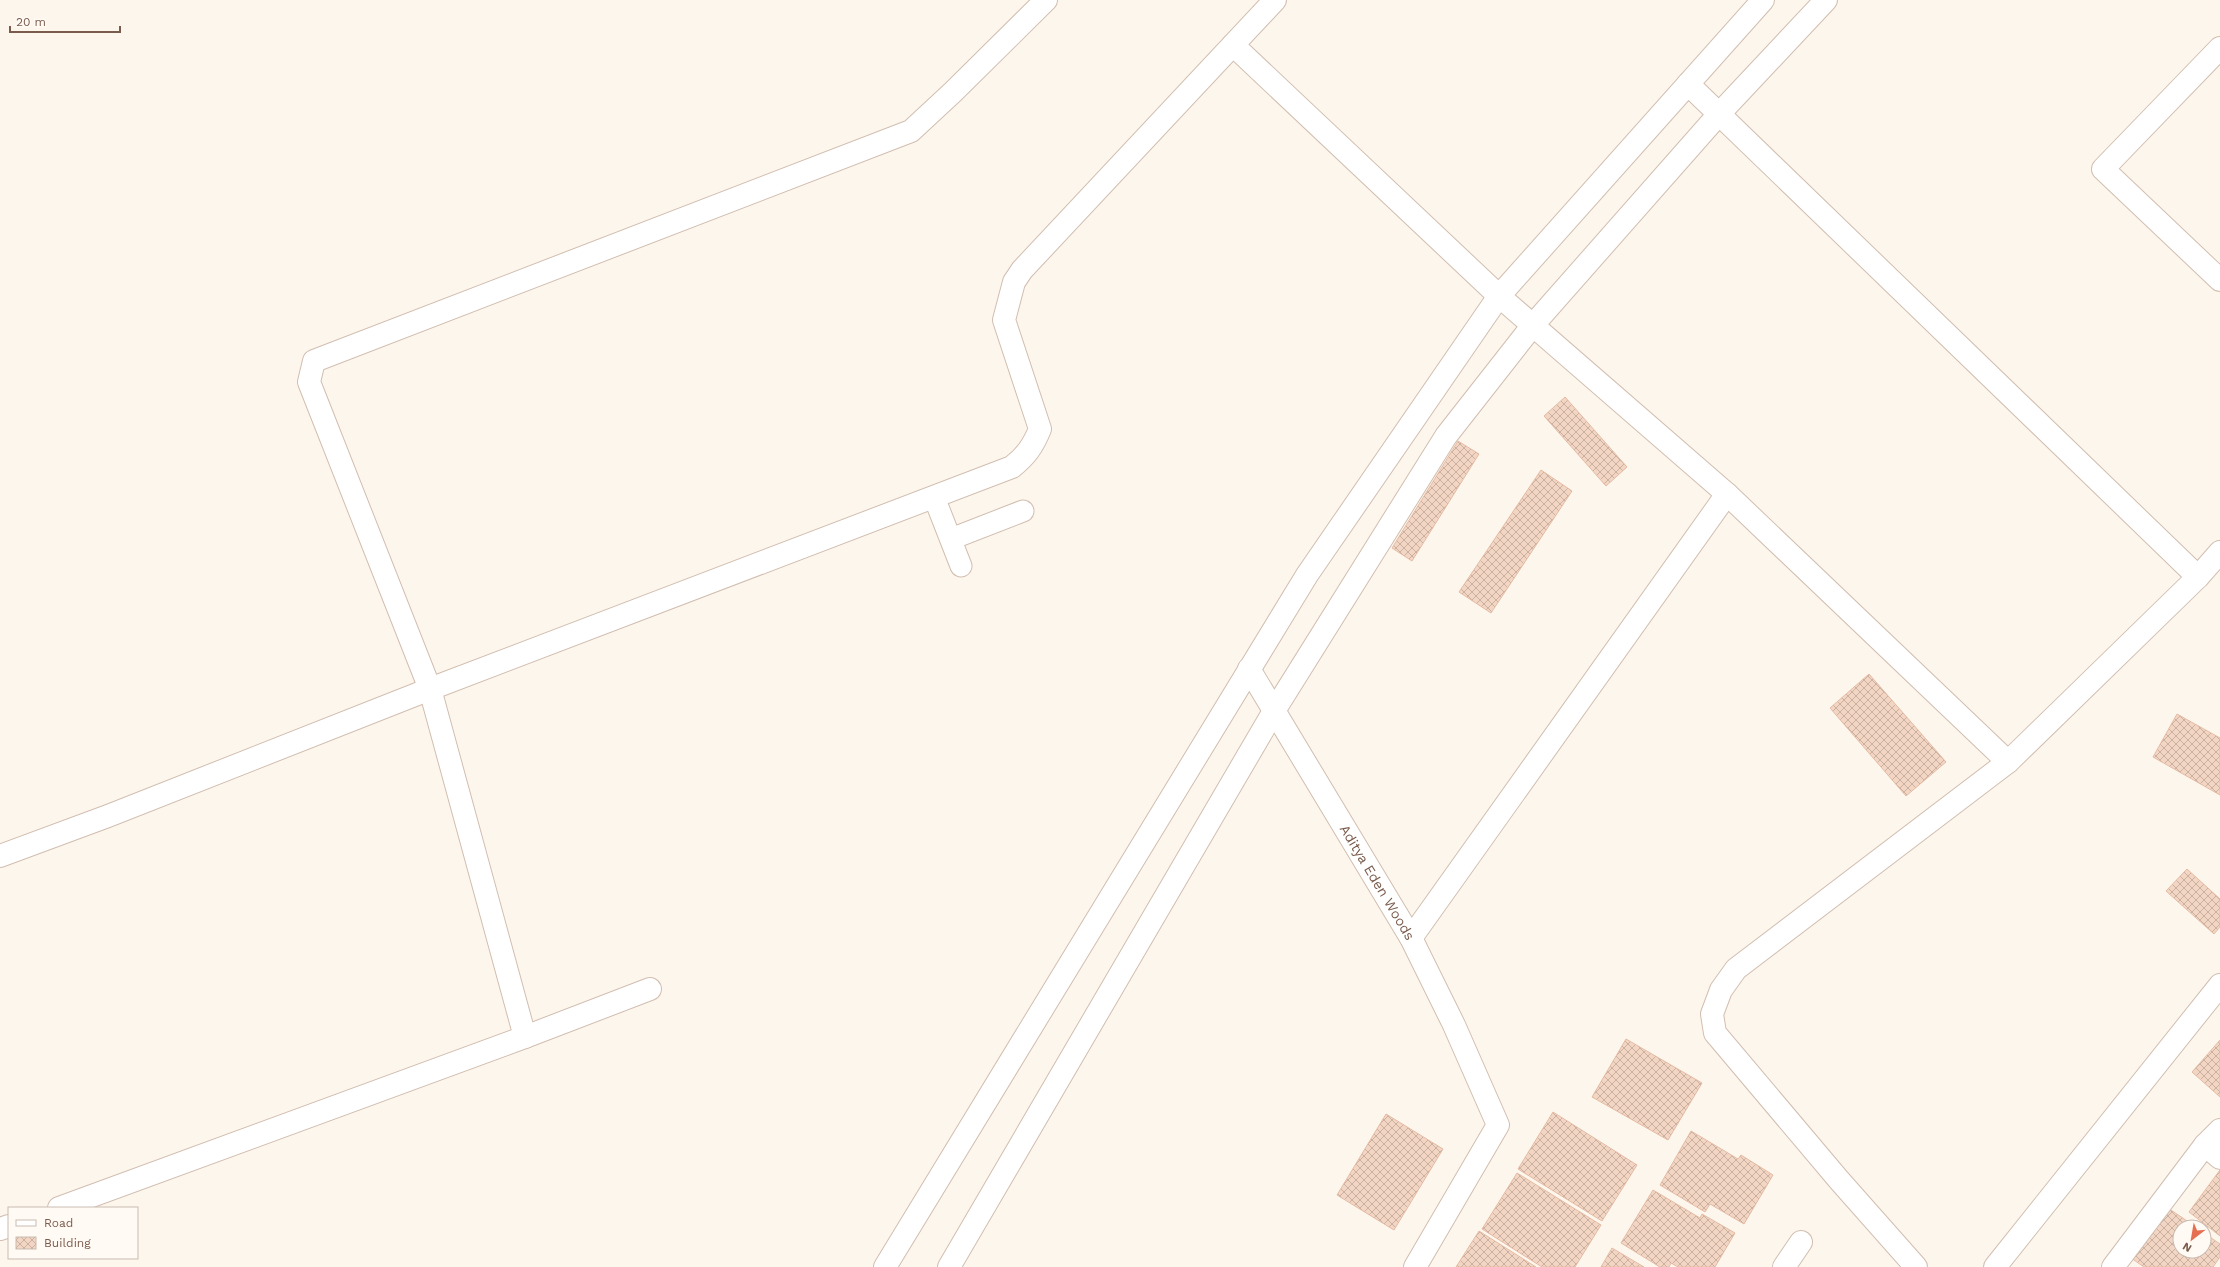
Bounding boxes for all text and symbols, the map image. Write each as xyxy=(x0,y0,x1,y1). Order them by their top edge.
scale bar xyxy=(10,8,120,34)
text: 20 m xyxy=(16,15,46,29)
street label: Aditya Eden Woods xyxy=(1337,822,1418,943)
legend xyxy=(8,1207,138,1259)
text: Road xyxy=(44,1216,73,1230)
north arrow xyxy=(2172,1219,2212,1259)
text: Building xyxy=(44,1236,91,1250)
text: N xyxy=(2180,1239,2194,1255)

